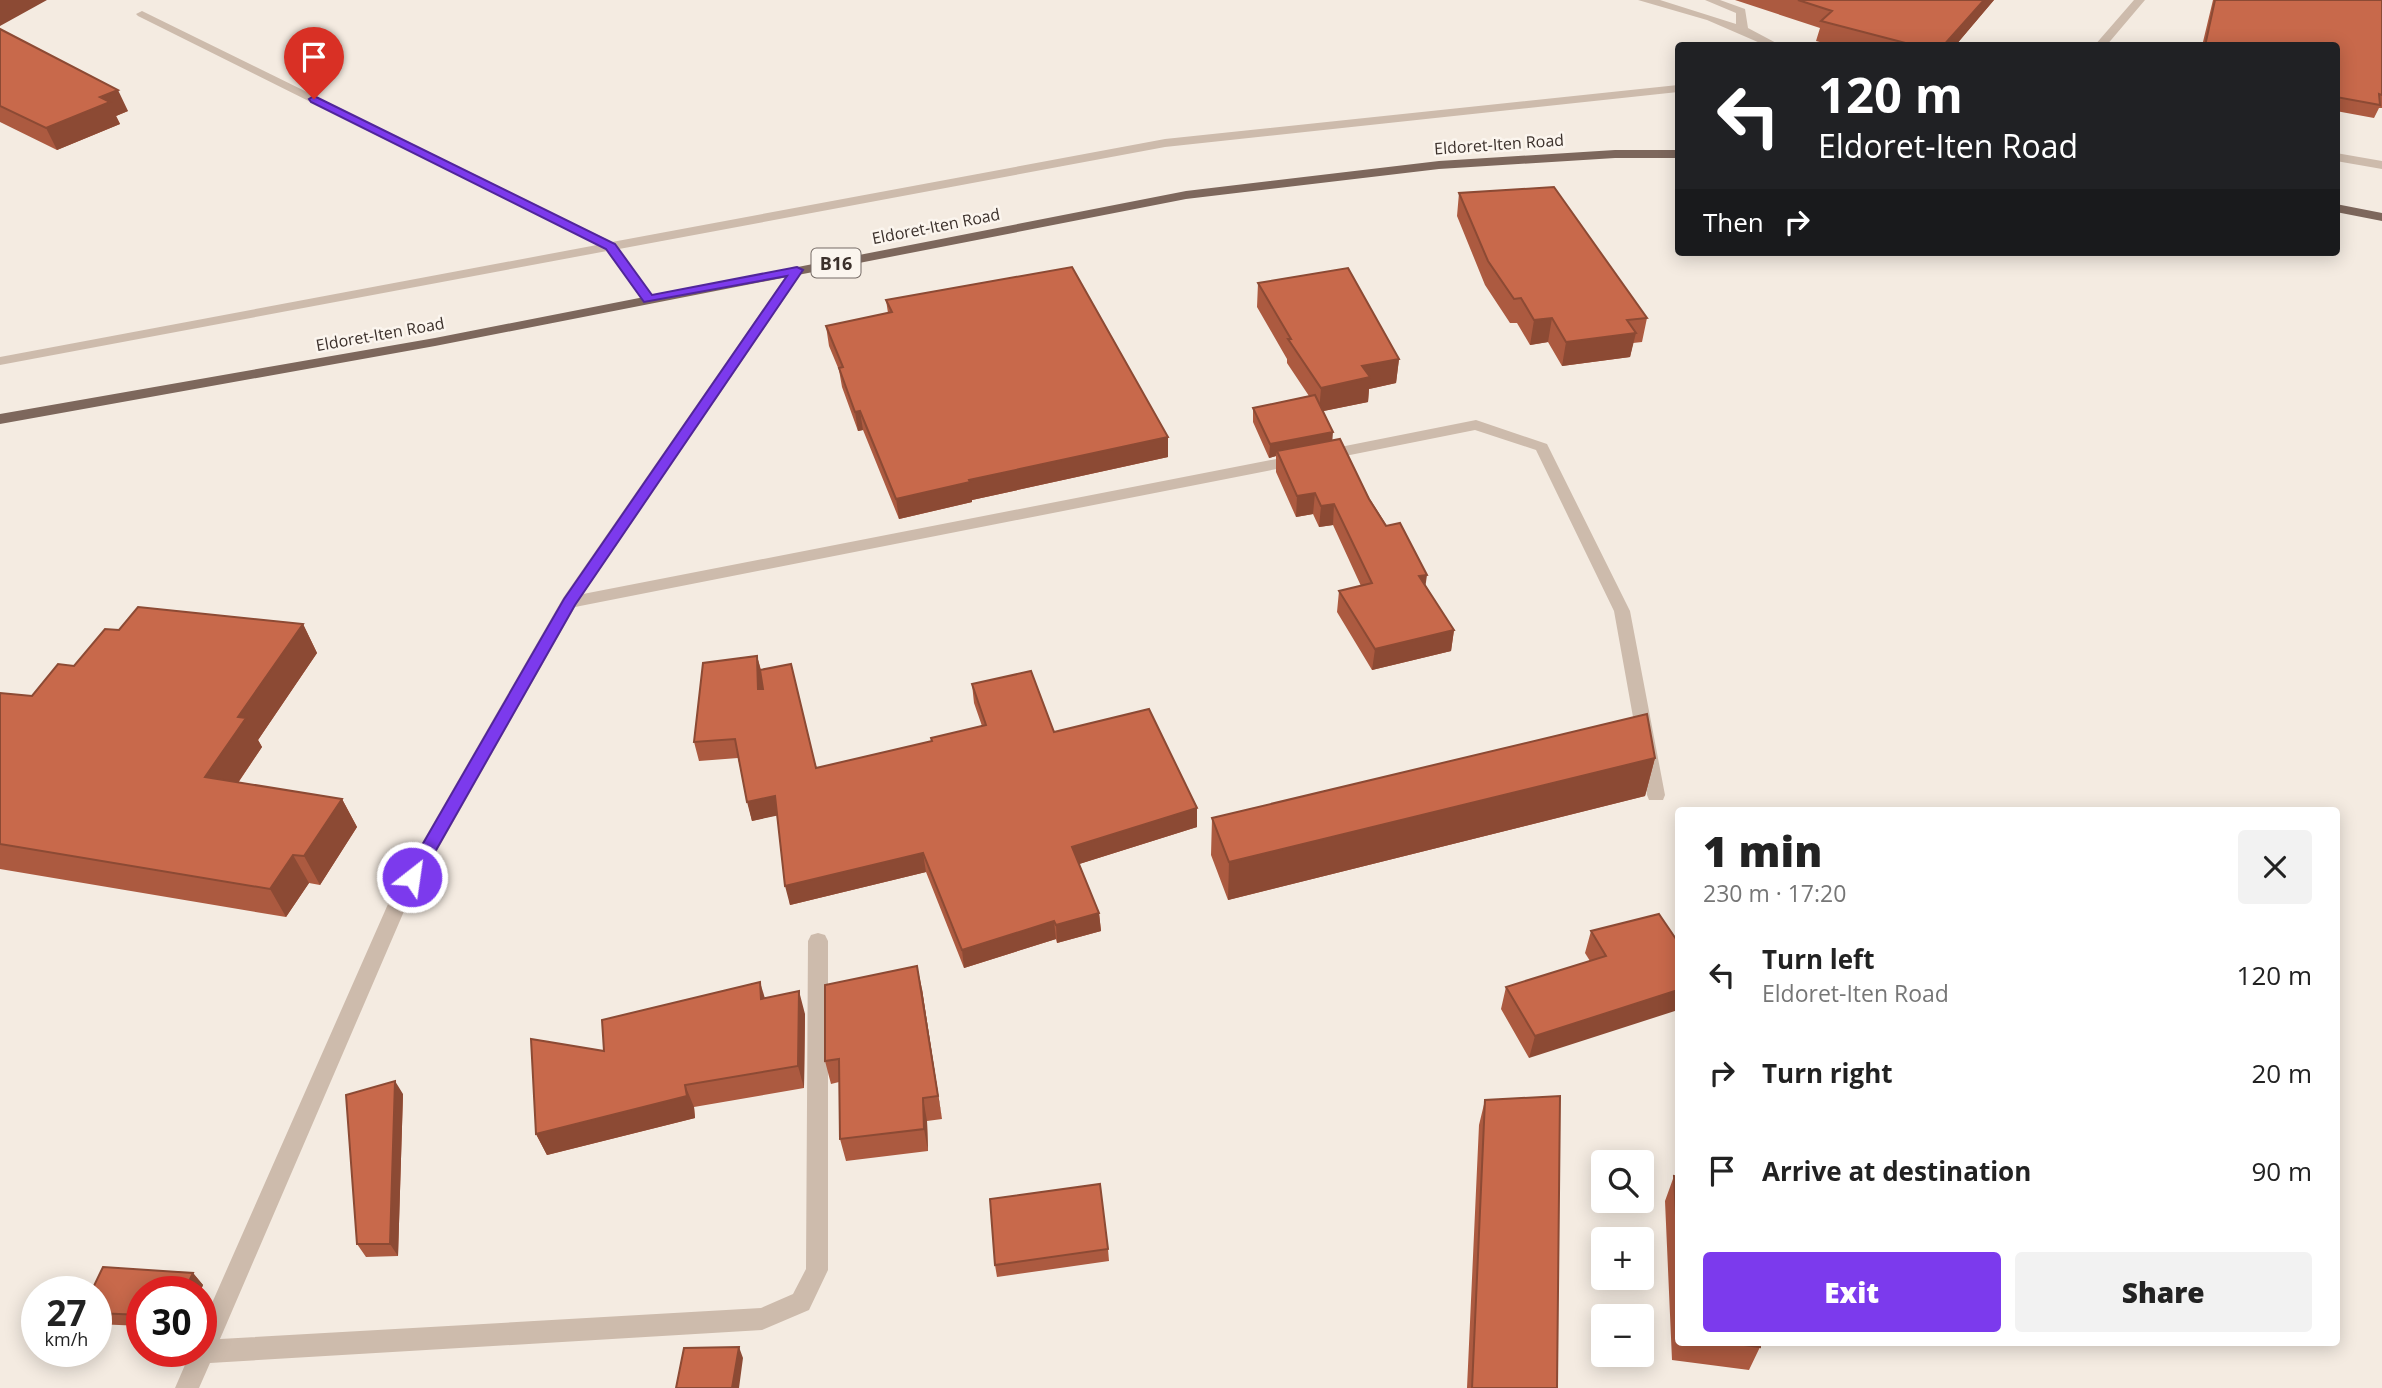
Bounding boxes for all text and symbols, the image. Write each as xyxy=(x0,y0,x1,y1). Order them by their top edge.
pin xyxy=(284,27,344,99)
icon: arrive xyxy=(295,38,333,76)
text: 120 m xyxy=(1818,61,1963,127)
icon: left xyxy=(1703,70,1794,161)
text: Eldoret-Iten Road xyxy=(1818,124,2078,167)
street label: Eldoret-Iten Road xyxy=(1433,128,1565,160)
street label: Eldoret-Iten Road xyxy=(870,203,1002,249)
icon: right xyxy=(1778,203,1816,241)
text: Then xyxy=(1703,204,1764,240)
road number: B16 xyxy=(812,248,860,278)
street label: Eldoret-Iten Road xyxy=(314,312,446,356)
text: 1 min xyxy=(1703,822,1822,879)
button: close xyxy=(2238,830,2312,904)
position arrow xyxy=(375,840,449,914)
text: 230 m · 17:20 xyxy=(1703,877,1846,909)
text: Turn left xyxy=(1762,941,1874,977)
icon: left xyxy=(1703,956,1741,994)
text: 120 m xyxy=(2237,957,2312,993)
text: Eldoret-Iten Road xyxy=(1762,977,1949,1009)
icon: right xyxy=(1703,1054,1741,1092)
text: Turn right xyxy=(1762,1055,1893,1091)
text: 20 m xyxy=(2251,1055,2312,1091)
map controls xyxy=(1591,1150,1654,1367)
button: search xyxy=(1591,1150,1654,1213)
icon: arrive xyxy=(1703,1152,1741,1190)
text: Arrive at destination xyxy=(1762,1153,2031,1189)
text: 90 m xyxy=(2251,1153,2312,1189)
button: + xyxy=(1591,1227,1654,1290)
button: Exit xyxy=(1703,1252,2001,1332)
button: Share xyxy=(2015,1252,2312,1332)
speed limit sign: 30 xyxy=(126,1276,217,1367)
text: 27 xyxy=(46,1289,87,1336)
button: − xyxy=(1591,1304,1654,1367)
text: km/h xyxy=(45,1327,88,1351)

